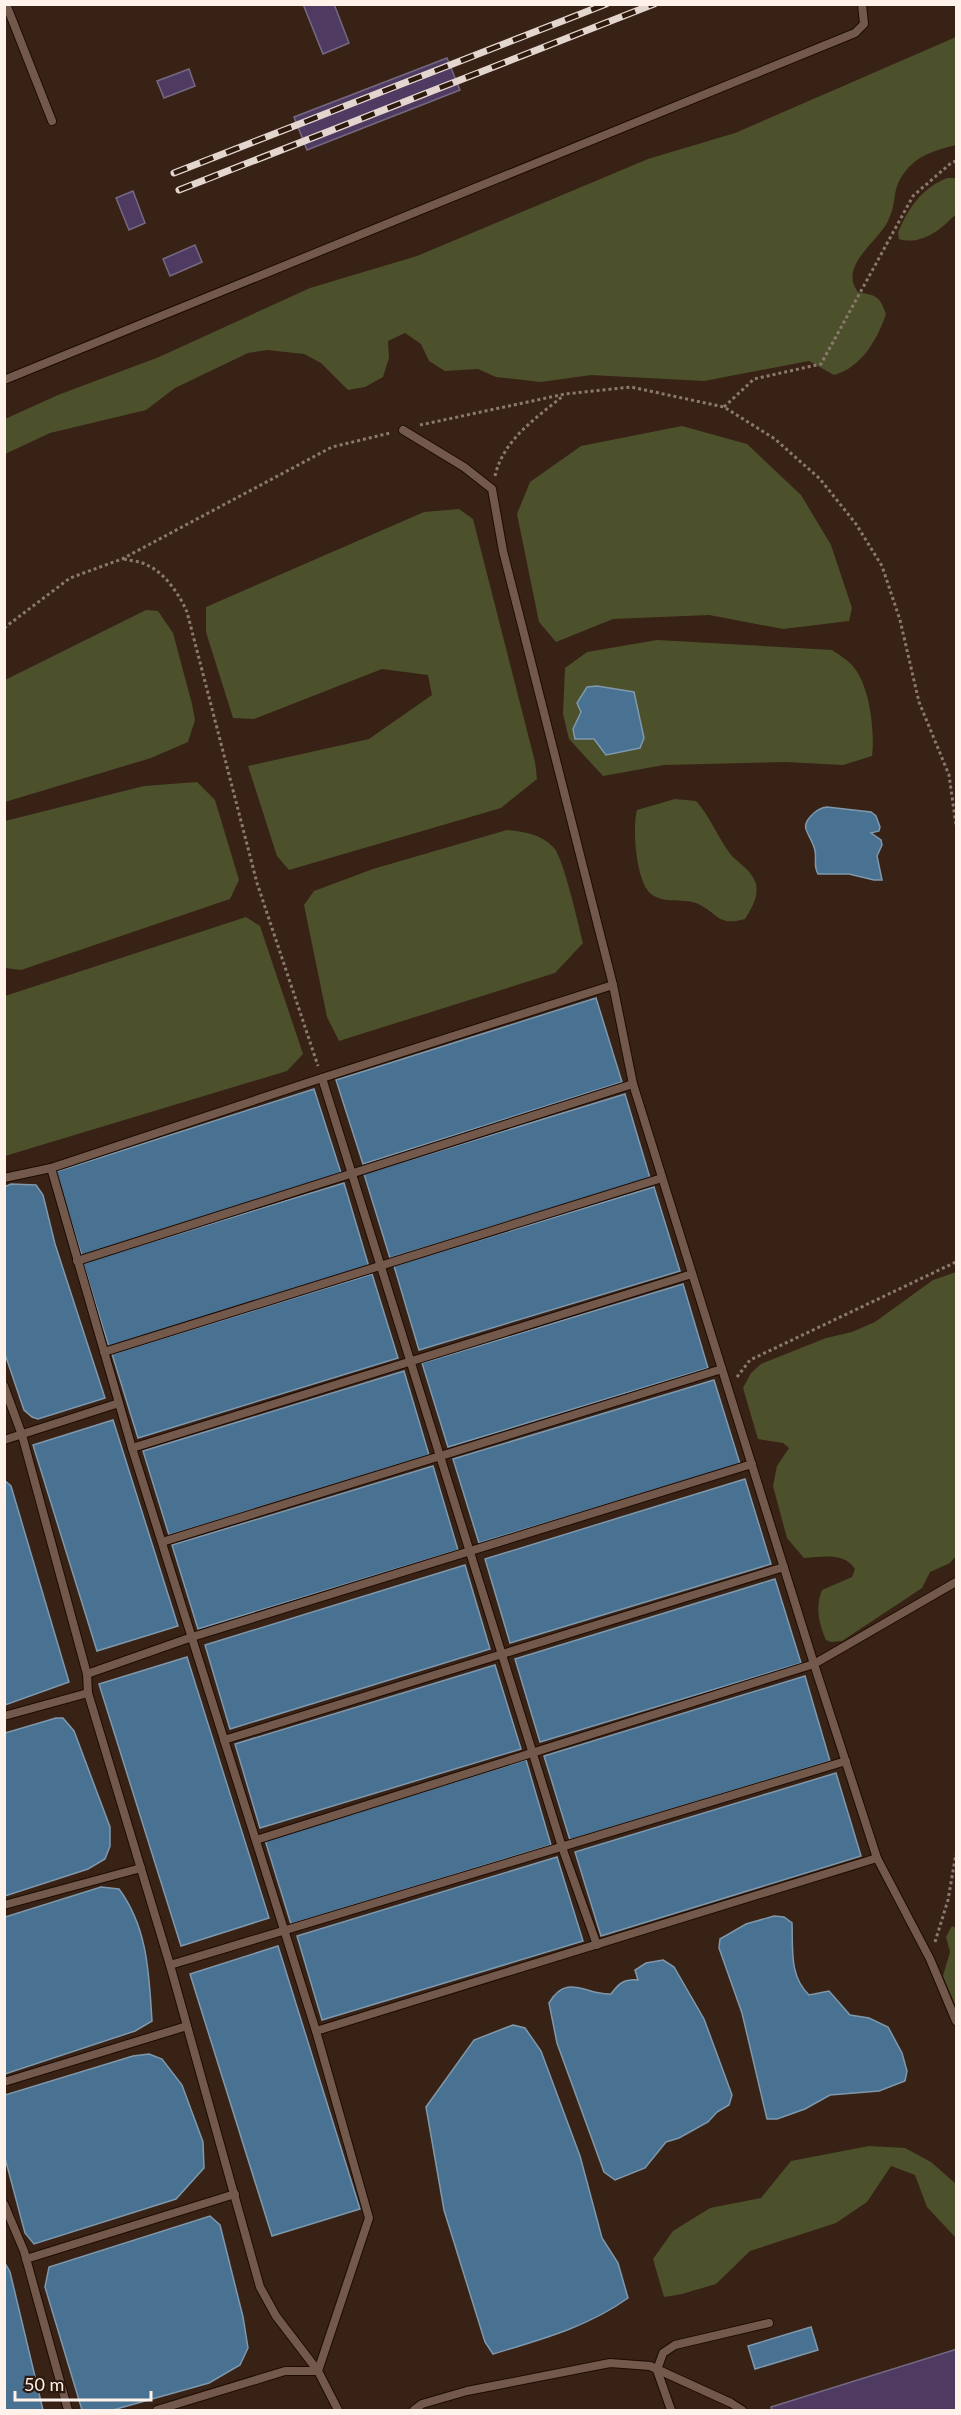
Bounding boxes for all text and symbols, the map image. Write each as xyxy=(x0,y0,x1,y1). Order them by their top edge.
scale bar xyxy=(15,2364,152,2402)
text: 50 m xyxy=(24,2373,64,2395)

